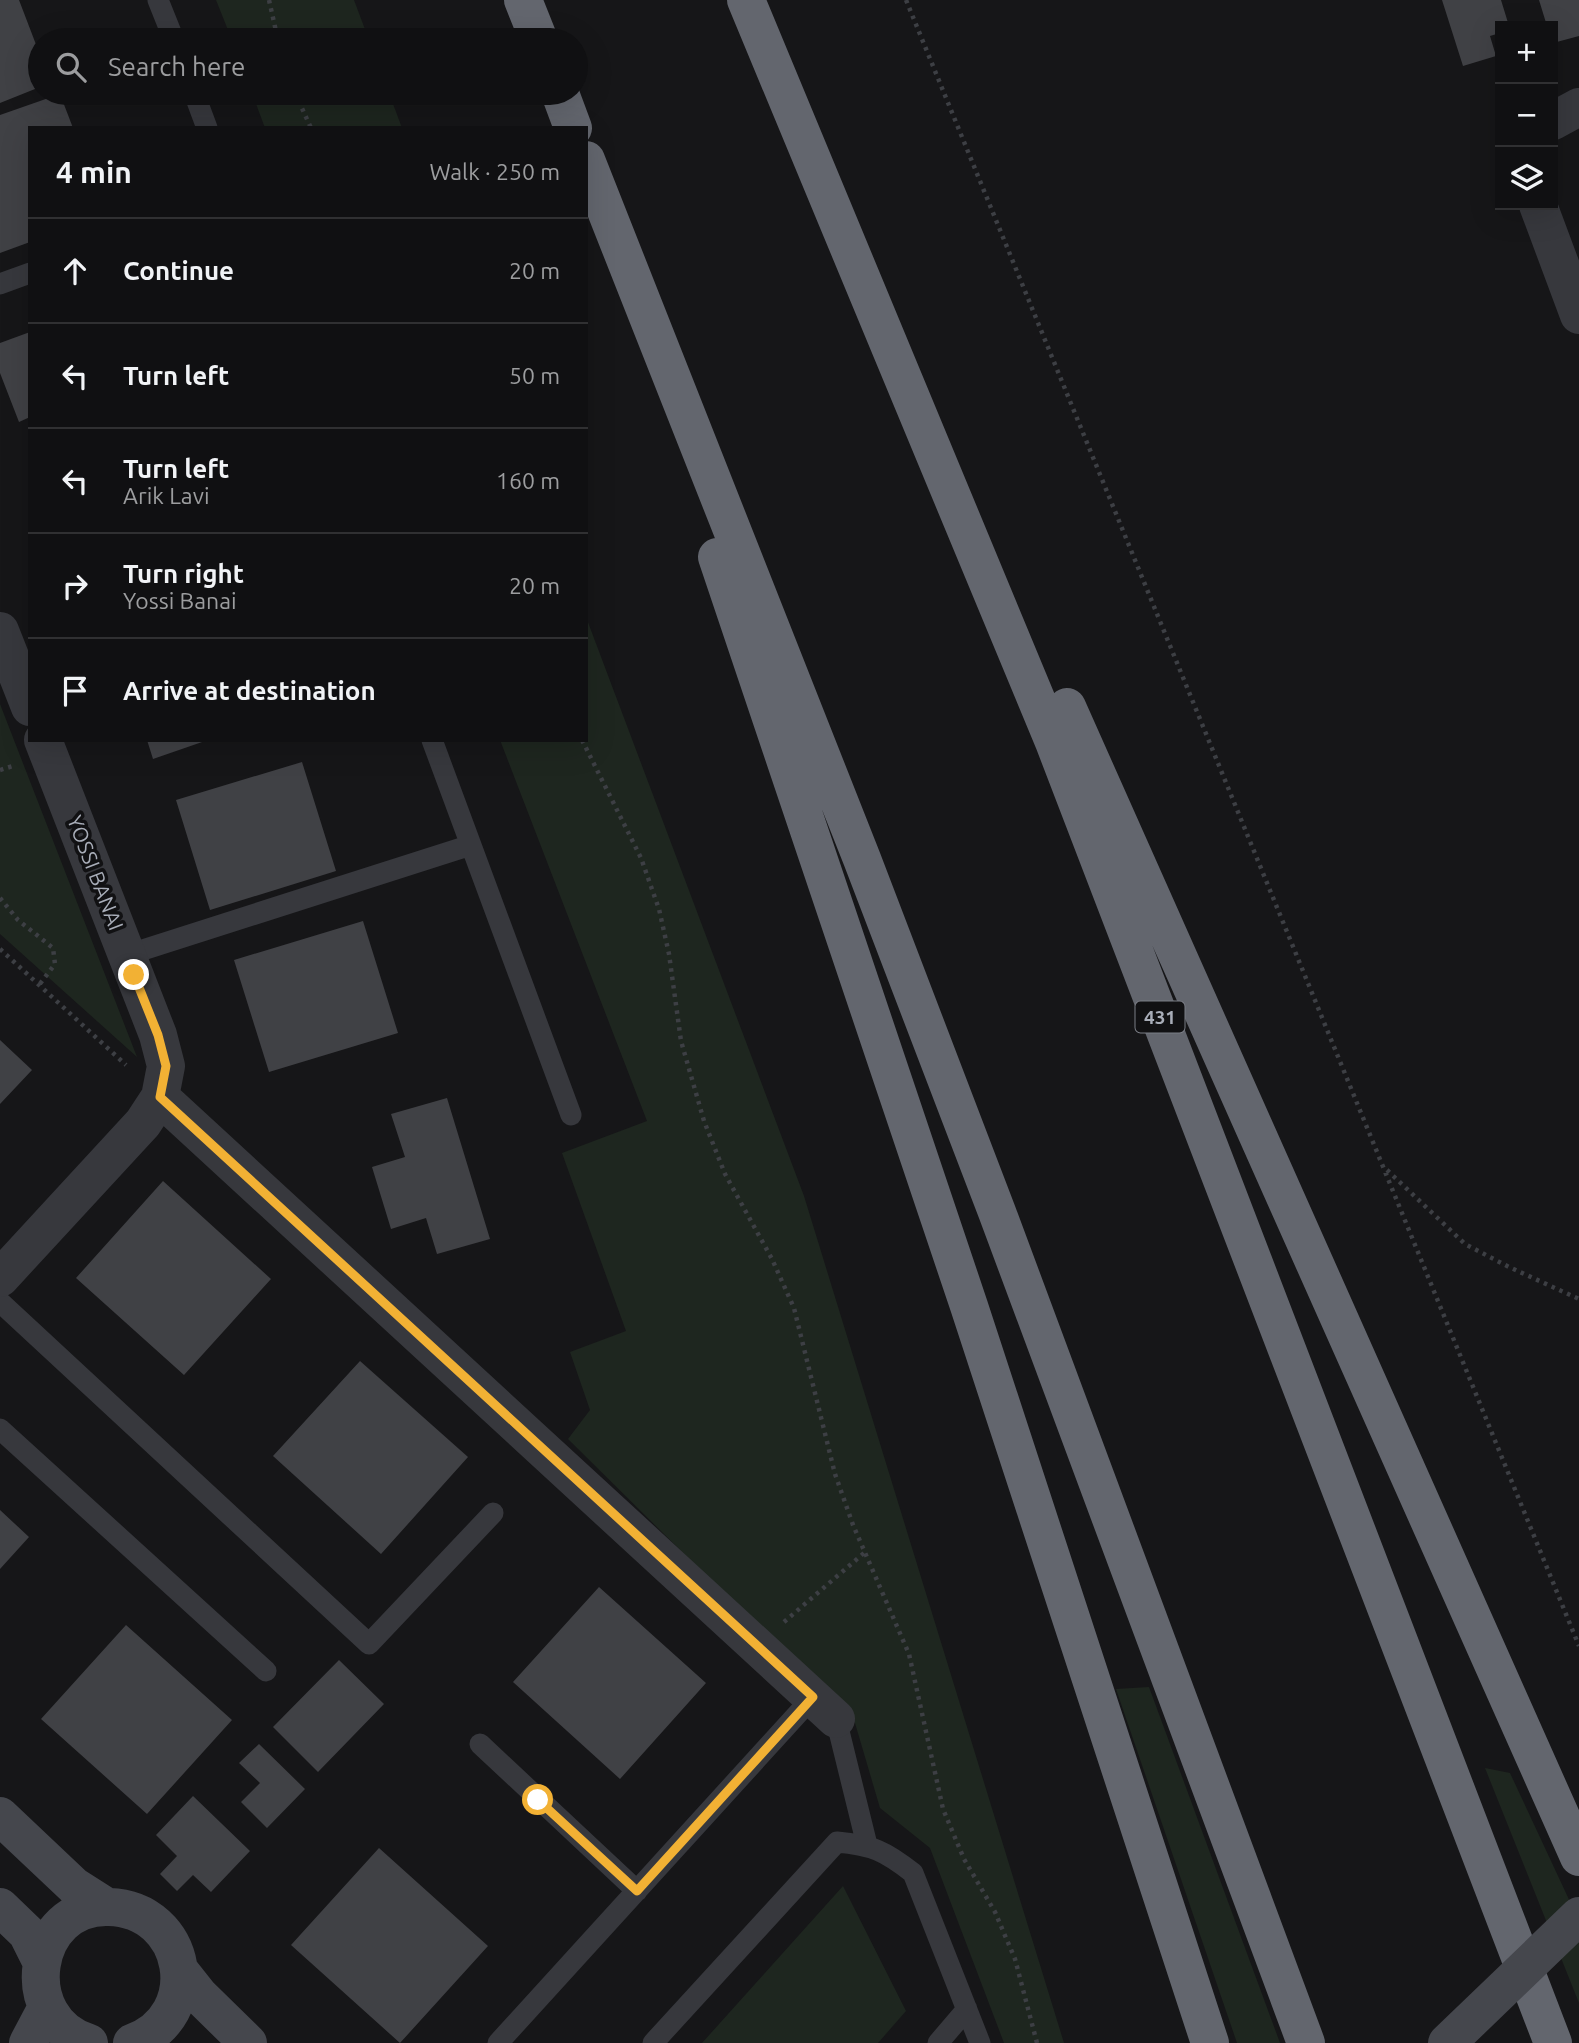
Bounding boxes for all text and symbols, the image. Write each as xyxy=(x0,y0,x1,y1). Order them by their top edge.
map controls xyxy=(1495,21,1558,210)
button: + xyxy=(1495,21,1558,84)
search box xyxy=(28,28,588,105)
icon: search xyxy=(52,48,90,86)
text: Search here xyxy=(108,52,245,81)
button: − xyxy=(1495,84,1558,147)
button: layers xyxy=(1495,147,1558,210)
text: 4 min xyxy=(56,155,132,189)
text: Walk · 250 m xyxy=(429,159,560,184)
icon: ahead xyxy=(56,252,94,290)
text: Continue xyxy=(123,256,234,285)
text: 20 m xyxy=(509,258,560,283)
icon: left xyxy=(56,357,94,395)
text: Turn left xyxy=(123,361,229,390)
text: 50 m xyxy=(509,363,560,388)
text: Turn left xyxy=(123,454,229,483)
icon: left xyxy=(56,462,94,500)
text: 160 m xyxy=(496,468,560,493)
text: Arik Lavi xyxy=(123,483,209,508)
text: Turn right xyxy=(123,559,244,588)
icon: right xyxy=(56,567,94,605)
text: 20 m xyxy=(509,573,560,598)
text: Yossi Banai xyxy=(123,588,237,613)
icon: arrive xyxy=(56,672,94,710)
text: Arrive at destination xyxy=(123,676,376,705)
street label: YOSSI BANAI xyxy=(63,812,129,933)
route end xyxy=(118,959,149,990)
road number: 431 xyxy=(1136,1001,1184,1032)
route start xyxy=(522,1784,553,1815)

